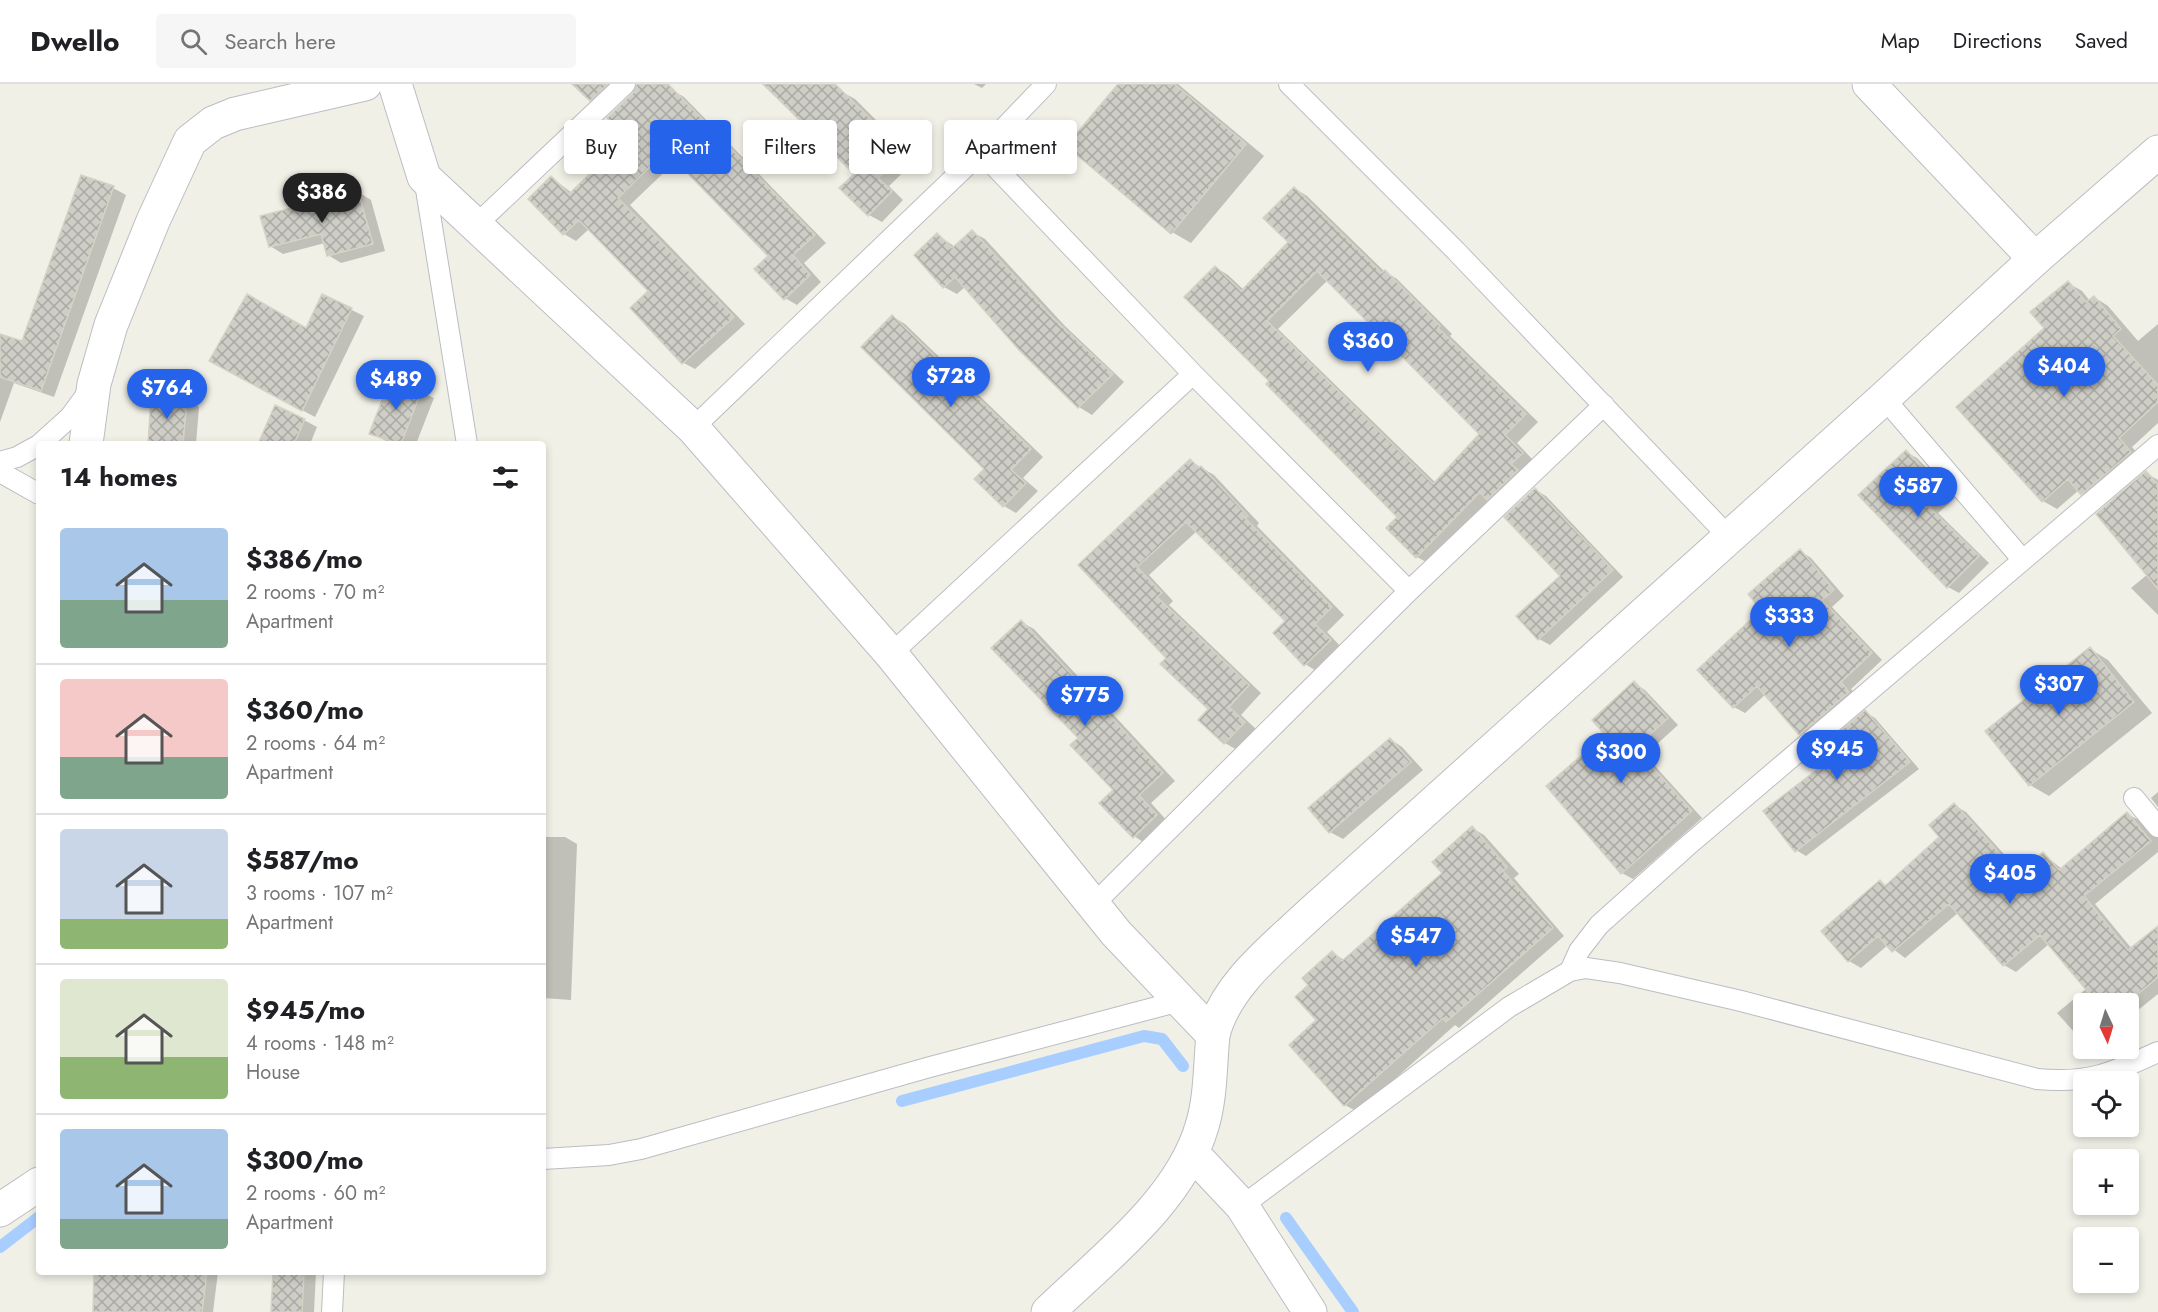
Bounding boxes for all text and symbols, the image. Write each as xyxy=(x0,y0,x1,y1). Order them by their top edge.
search box xyxy=(156,14,576,68)
text: Dwello xyxy=(30,21,120,62)
icon: search xyxy=(177,25,210,58)
text: Search here xyxy=(225,25,336,57)
text: Map xyxy=(1881,26,1920,56)
text: Directions xyxy=(1953,26,2042,56)
text: Saved xyxy=(2075,26,2128,56)
chip: Buy xyxy=(564,120,638,174)
chip: Rent xyxy=(650,120,731,174)
chip: Filters xyxy=(743,120,837,174)
chip: New xyxy=(849,120,932,174)
chip: Apartment xyxy=(944,120,1077,174)
pin: $386 xyxy=(286,173,358,224)
text: $386 xyxy=(297,178,347,207)
pin: $360 xyxy=(1332,322,1404,373)
text: $360 xyxy=(1342,327,1394,356)
pin: $404 xyxy=(2028,347,2100,398)
text: $404 xyxy=(2037,352,2091,381)
pin: $728 xyxy=(915,357,987,408)
pin: $489 xyxy=(360,360,432,411)
text: $728 xyxy=(926,362,976,391)
text: $489 xyxy=(370,365,422,394)
pin: $764 xyxy=(131,369,203,420)
text: $764 xyxy=(141,374,193,403)
text: 14 homes xyxy=(60,458,177,496)
icon: filters xyxy=(489,461,522,494)
pin: $587 xyxy=(1882,467,1954,518)
text: $587 xyxy=(1893,472,1943,501)
text: $386/mo xyxy=(246,540,363,578)
icon: home xyxy=(108,552,180,624)
text: 2 rooms · 70 m² xyxy=(246,578,384,607)
pin: $333 xyxy=(1753,597,1825,648)
text: $333 xyxy=(1764,602,1814,631)
text: Apartment xyxy=(246,607,333,636)
pin: $307 xyxy=(2023,665,2095,716)
text: $307 xyxy=(2034,670,2084,699)
pin: $775 xyxy=(1049,676,1121,727)
text: $775 xyxy=(1060,681,1110,710)
text: $360/mo xyxy=(246,691,364,729)
icon: home xyxy=(108,703,180,775)
text: 2 rooms · 64 m² xyxy=(246,729,385,758)
pin: $945 xyxy=(1801,730,1873,781)
pin: $300 xyxy=(1585,733,1657,784)
text: $945 xyxy=(1811,735,1863,764)
text: $300 xyxy=(1595,738,1647,767)
text: Apartment xyxy=(246,758,333,787)
text: $587/mo xyxy=(246,841,359,879)
icon: home xyxy=(108,853,180,925)
pin: $405 xyxy=(1974,854,2046,905)
text: $405 xyxy=(1984,859,2036,888)
text: 3 rooms · 107 m² xyxy=(246,879,393,908)
text: Apartment xyxy=(246,908,333,937)
pin: $547 xyxy=(1380,917,1452,968)
text: $547 xyxy=(1390,922,1442,951)
text: $945/mo xyxy=(246,991,365,1029)
north arrow xyxy=(2073,993,2139,1059)
map controls xyxy=(2073,993,2139,1293)
icon: home xyxy=(108,1003,180,1075)
text: 4 rooms · 148 m² xyxy=(246,1029,394,1058)
text: House xyxy=(246,1058,300,1087)
button: locate xyxy=(2073,1071,2139,1137)
text: $300/mo xyxy=(246,1141,363,1179)
button: + xyxy=(2073,1149,2139,1215)
icon: home xyxy=(108,1153,180,1225)
text: 2 rooms · 60 m² xyxy=(246,1179,385,1208)
text: Apartment xyxy=(246,1208,333,1237)
button: − xyxy=(2073,1227,2139,1293)

